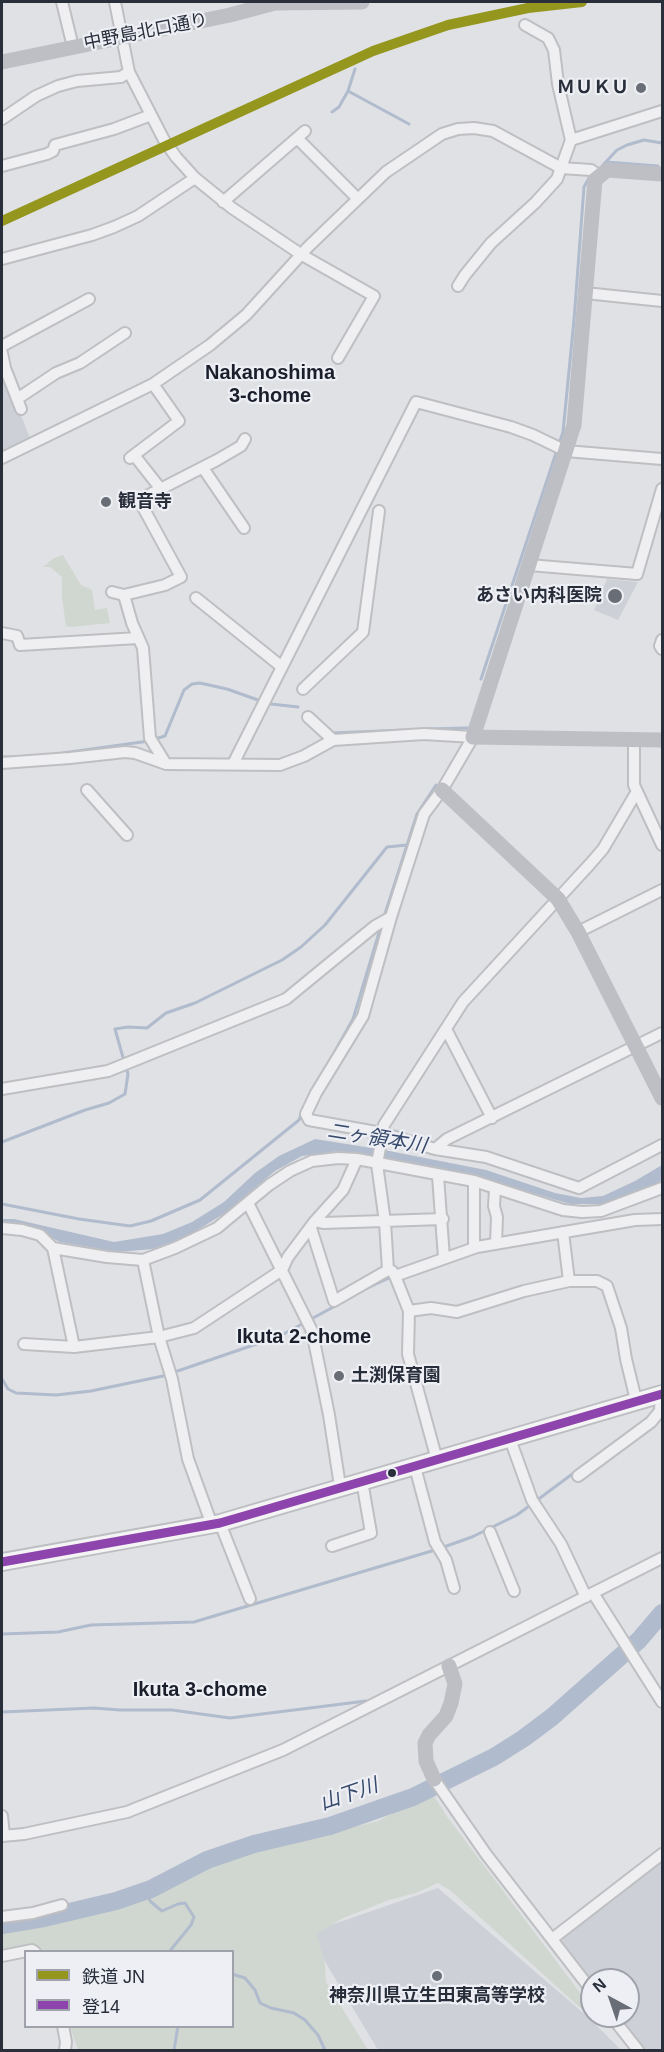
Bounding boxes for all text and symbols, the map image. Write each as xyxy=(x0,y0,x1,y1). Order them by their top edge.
street label: 中野島北口通り xyxy=(82,9,210,55)
place label: ＭＵＫＵ xyxy=(557,77,629,99)
marker: ＭＵＫＵ xyxy=(634,81,648,95)
district label: Nakanoshima 3-chome xyxy=(205,361,335,408)
place label: 観音寺 xyxy=(118,491,172,513)
marker: 観音寺 xyxy=(99,495,113,509)
place label: あさい内科医院 xyxy=(476,585,602,607)
marker: あさい内科医院 xyxy=(606,587,624,605)
water label: 二ヶ領本川 xyxy=(326,1119,428,1159)
district label: Ikuta 2-chome xyxy=(237,1325,371,1349)
place label: 土渕保育園 xyxy=(351,1365,441,1387)
marker: 土渕保育園 xyxy=(332,1369,346,1383)
unlabelled marker xyxy=(386,1467,398,1479)
district label: Ikuta 3-chome xyxy=(133,1678,267,1702)
water label: 山下川 xyxy=(317,1774,381,1816)
legend xyxy=(24,1950,234,2028)
text: 鉄道 JN xyxy=(82,1967,145,1987)
north arrow xyxy=(580,1968,640,2028)
marker: 神奈川県立生田東高等学校 xyxy=(430,1969,444,1983)
text: N xyxy=(590,1975,609,1996)
place label: 神奈川県立生田東高等学校 xyxy=(329,1985,545,2007)
text: 登14 xyxy=(82,1997,120,2017)

